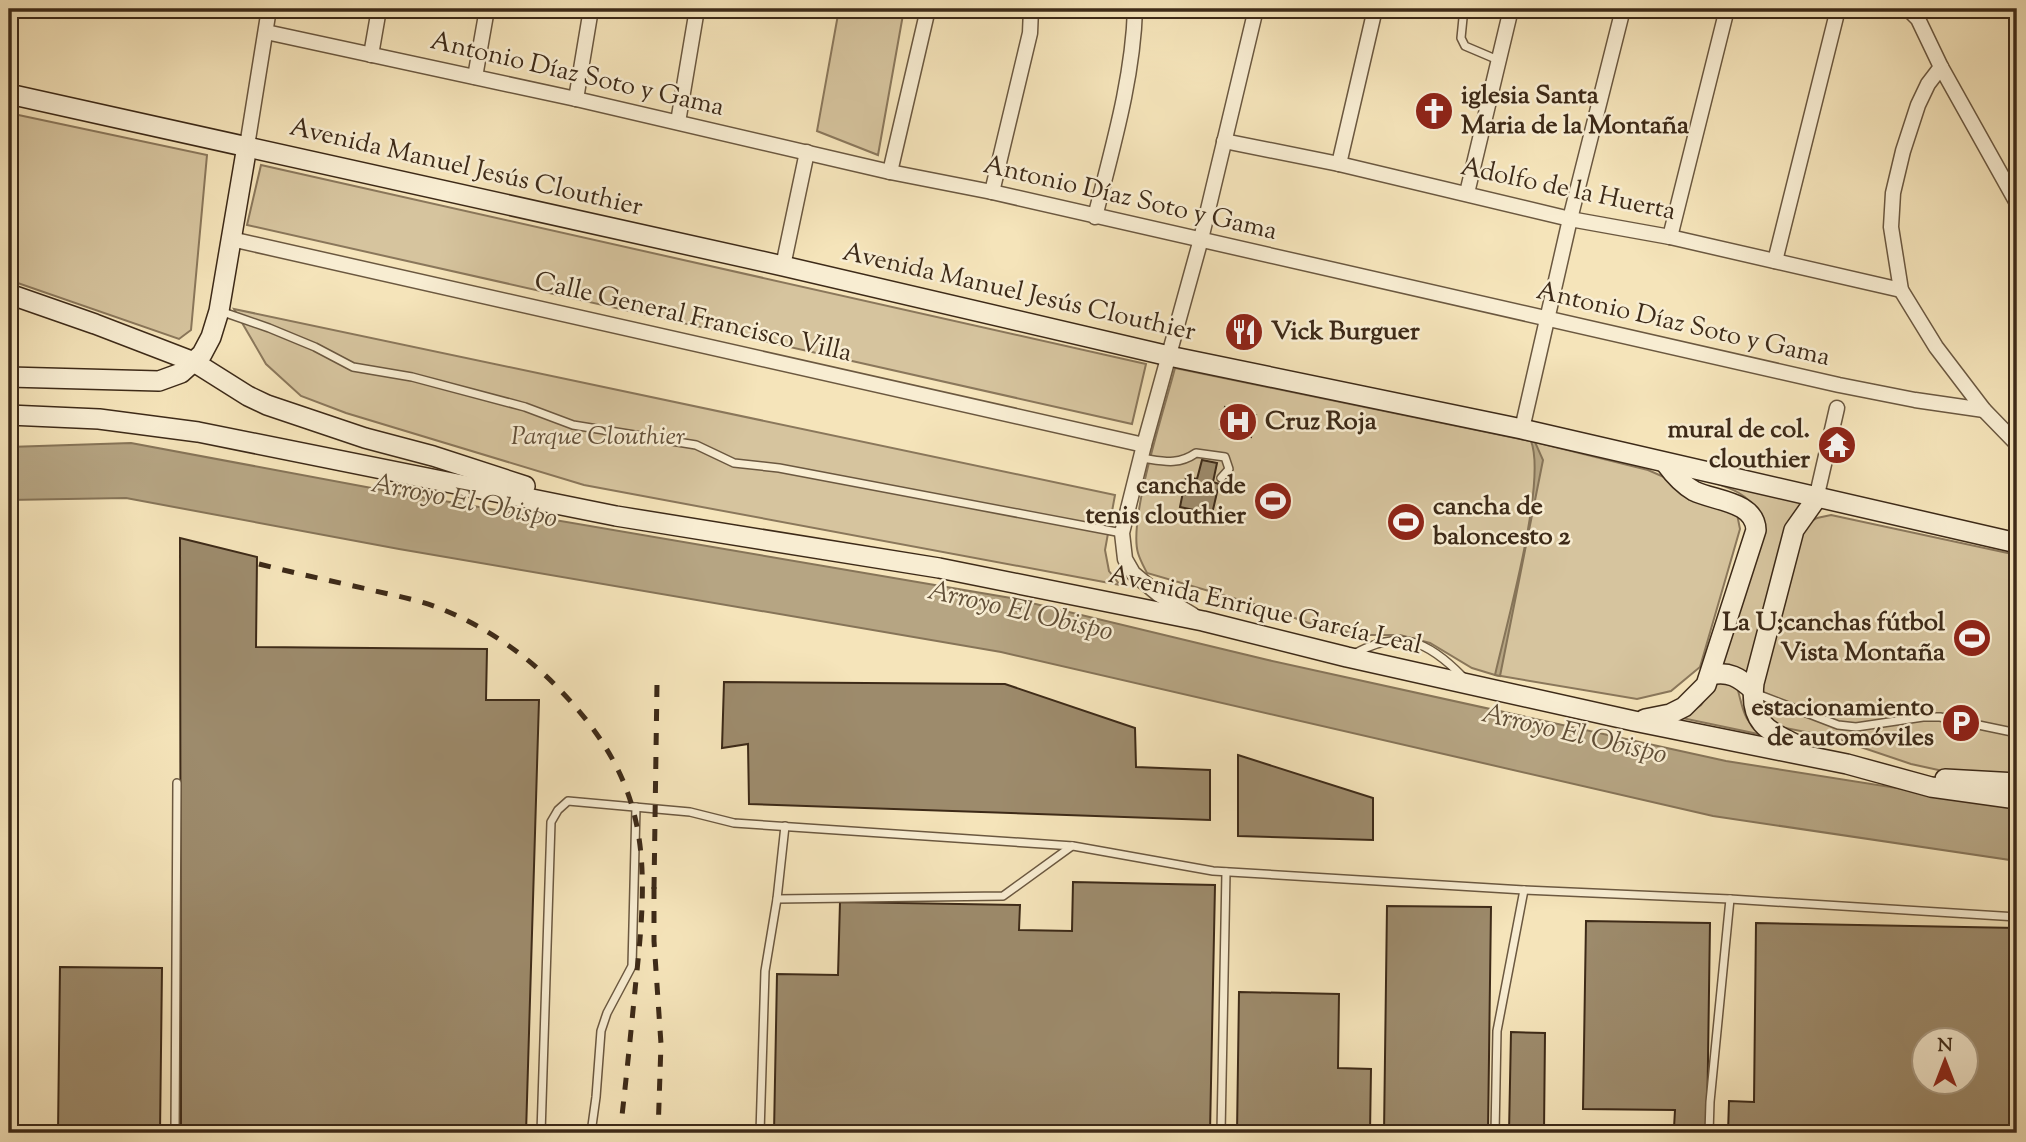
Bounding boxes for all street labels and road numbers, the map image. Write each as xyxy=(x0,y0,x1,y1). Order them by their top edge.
street label: Antonio Díaz Soto y Gama xyxy=(426,23,728,127)
street label: Avenida Manuel Jesús Clouthier xyxy=(286,109,646,227)
street label: Antonio Díaz Soto y Gama xyxy=(979,147,1281,251)
street label: Adolfo de la Huerta xyxy=(1457,149,1679,231)
street label: Avenida Manuel Jesús Clouthier xyxy=(839,234,1199,352)
street label: Calle General Francisco Villa xyxy=(531,263,855,373)
street label: Antonio Díaz Soto y Gama xyxy=(1532,273,1834,377)
street label: Avenida Enrique García Leal xyxy=(1105,557,1425,665)

